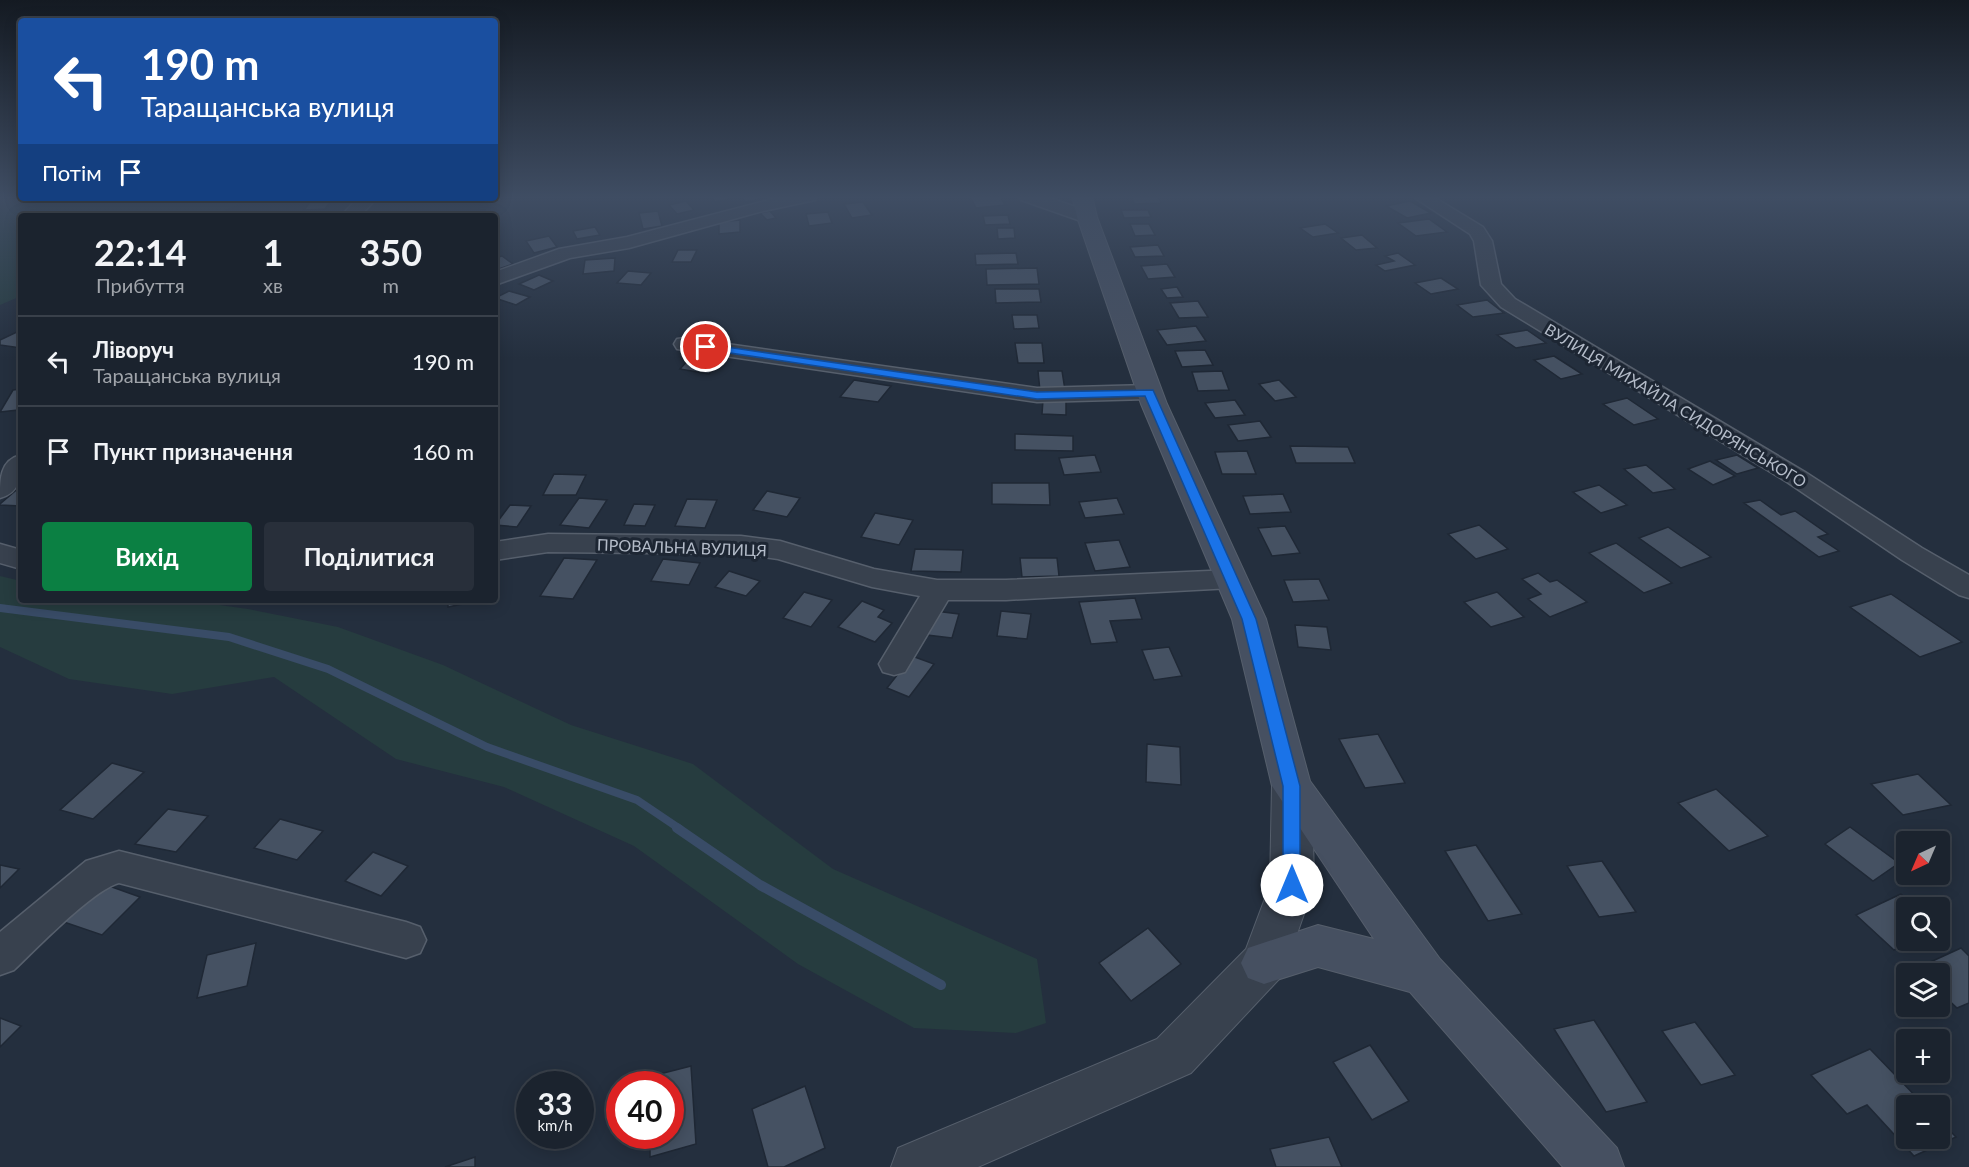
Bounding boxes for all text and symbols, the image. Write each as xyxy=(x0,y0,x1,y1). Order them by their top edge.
text: 190 m xyxy=(141,39,259,89)
icon: left xyxy=(42,42,120,120)
text: Таращанська вулиця xyxy=(141,90,395,123)
icon: arrive xyxy=(114,156,147,189)
text: Потім xyxy=(42,159,102,186)
text: 22:14 xyxy=(94,230,187,274)
text: 1 xyxy=(263,230,284,274)
text: 350 xyxy=(359,230,422,274)
text: Прибуття xyxy=(96,273,185,297)
text: хв xyxy=(263,273,283,297)
text: m xyxy=(383,273,399,297)
street label: ВУЛИЦЯ МИХАЙЛА СИДОРЯНСЬКОГО xyxy=(1542,319,1810,491)
pin xyxy=(680,321,731,372)
icon: arrive xyxy=(689,330,722,363)
text: Ліворуч xyxy=(93,336,174,363)
icon: left xyxy=(42,345,75,378)
text: 190 m xyxy=(412,348,474,375)
text: Таращанська вулиця xyxy=(93,363,281,387)
icon: arrive xyxy=(42,435,75,468)
text: Пункт призначення xyxy=(93,438,293,465)
text: 160 m xyxy=(412,438,474,465)
button: Вихід xyxy=(42,522,252,591)
button: Поділитися xyxy=(264,522,474,591)
street label: ПРОВАЛЬНА ВУЛИЦЯ xyxy=(597,535,767,559)
north arrow xyxy=(1896,831,1950,885)
map controls xyxy=(1896,831,1950,1149)
position arrow xyxy=(1260,853,1324,917)
button: search xyxy=(1896,897,1950,951)
button: layers xyxy=(1896,963,1950,1017)
button: + xyxy=(1896,1029,1950,1083)
speed limit sign: 40 xyxy=(606,1071,684,1149)
text: 33 xyxy=(538,1085,572,1121)
button: − xyxy=(1896,1095,1950,1149)
text: km/h xyxy=(537,1116,573,1134)

